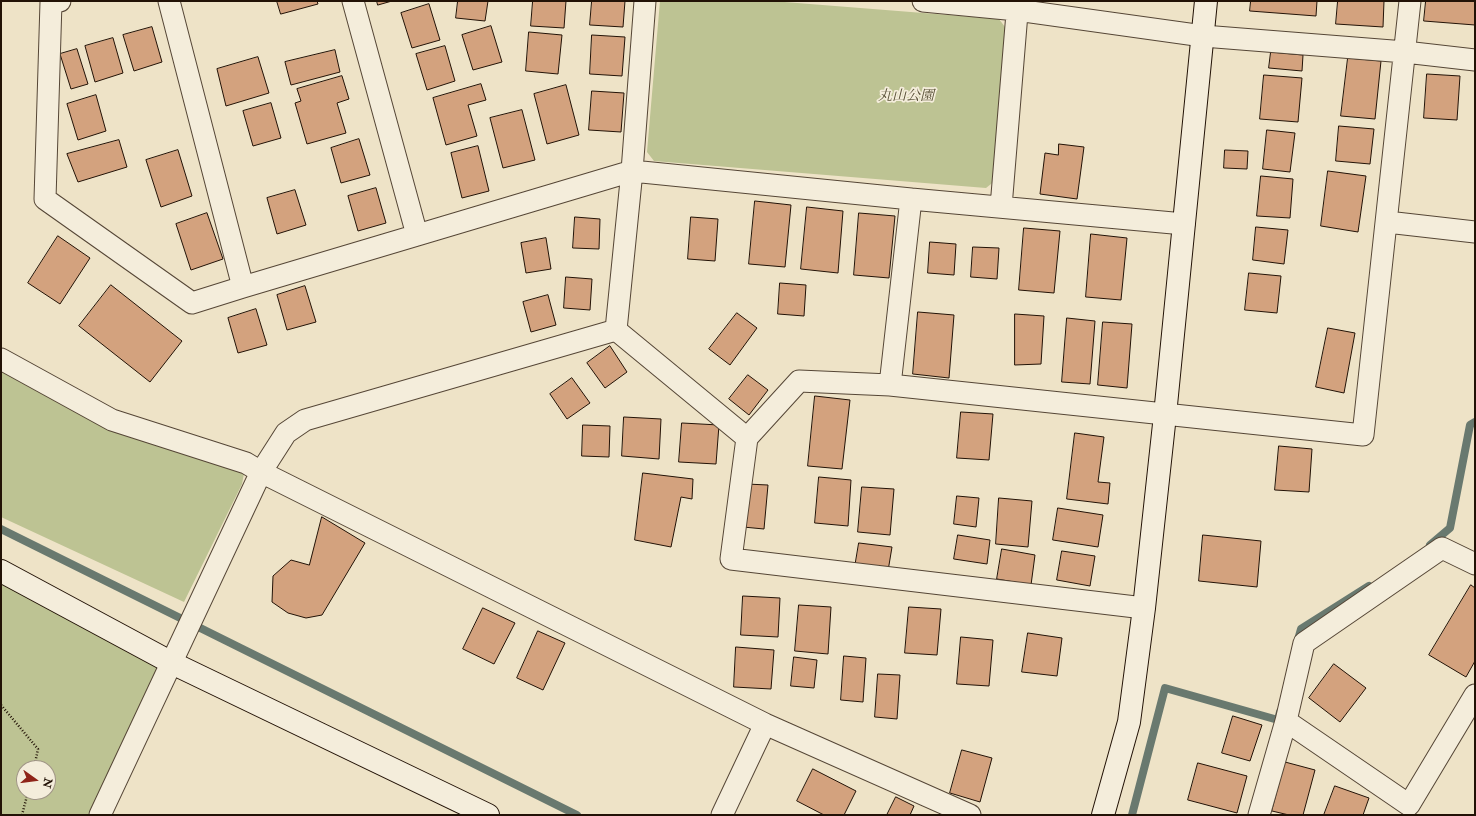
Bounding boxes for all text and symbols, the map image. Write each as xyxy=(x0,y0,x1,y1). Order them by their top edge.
park label: 丸山公園 xyxy=(878,89,934,105)
north arrow xyxy=(16,760,56,800)
text: N xyxy=(40,776,55,789)

